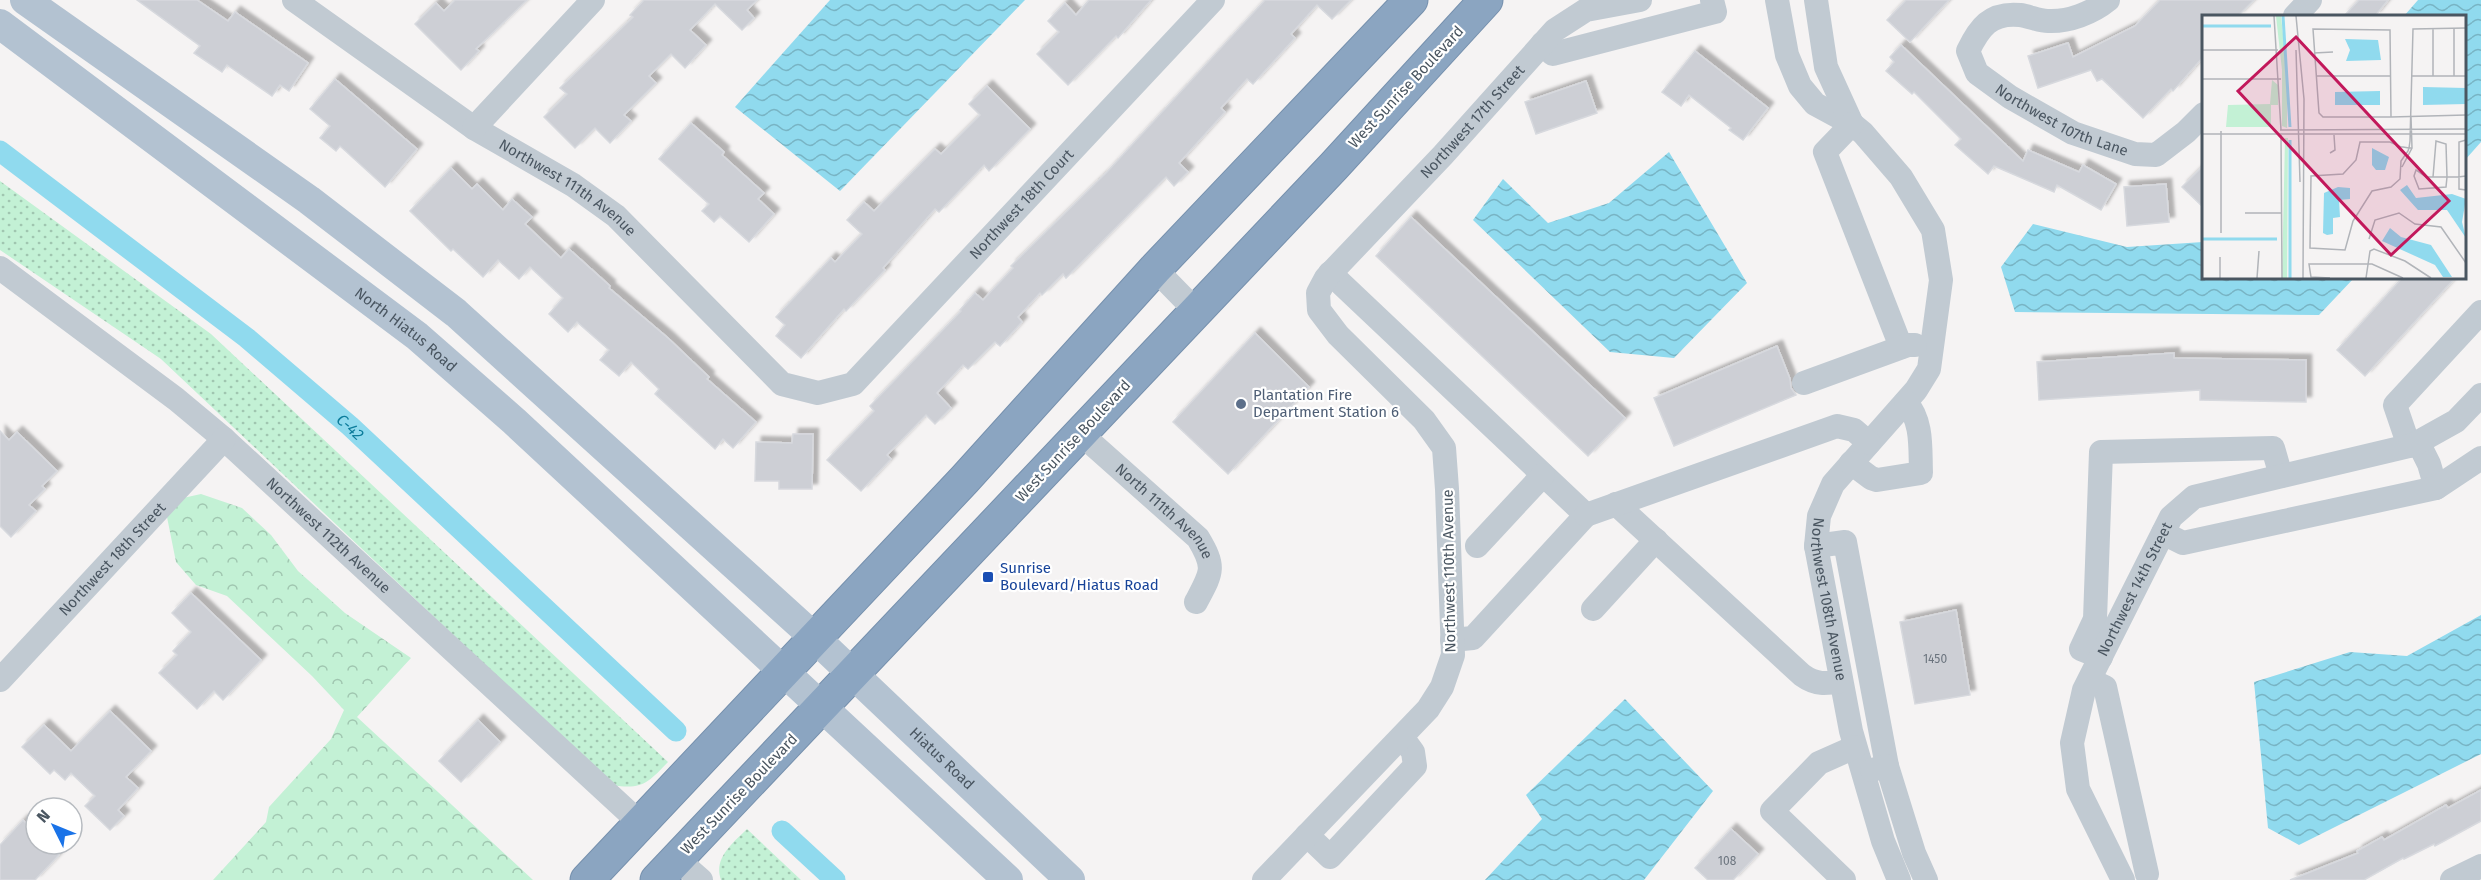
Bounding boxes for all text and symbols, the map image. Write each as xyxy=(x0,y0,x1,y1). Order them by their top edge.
inset map xyxy=(2202,15,2466,279)
street label: West Sunrise Boulevard xyxy=(1345,22,1467,152)
street label: Northwest 17th Street xyxy=(1417,61,1529,182)
street label: Northwest 107th Lane xyxy=(1992,80,2130,160)
street label: Northwest 111th Avenue xyxy=(496,135,640,240)
street label: Northwest 18th Court xyxy=(966,145,1078,263)
street label: North Hiatus Road xyxy=(351,284,460,376)
street label: West Sunrise Boulevard xyxy=(1012,376,1134,506)
place label: Plantation Fire Department Station 6 xyxy=(1253,386,1399,421)
marker: Plantation Fire Department Station 6 xyxy=(1234,397,1248,411)
water label: C-42 xyxy=(333,409,368,444)
street label: North 111th Avenue xyxy=(1112,460,1217,562)
street label: Northwest 112th Avenue xyxy=(263,474,394,597)
street label: Northwest 110th Avenue xyxy=(1439,489,1459,653)
street label: Northwest 18th Street xyxy=(55,498,170,620)
street label: Northwest 108th Avenue xyxy=(1807,517,1850,682)
street label: Northwest 14th Street xyxy=(2093,519,2176,659)
place label: Sunrise Boulevard/Hiatus Road xyxy=(1000,559,1159,594)
marker: Sunrise Boulevard/Hiatus Road xyxy=(981,570,995,584)
house number: 1450 xyxy=(1923,652,1947,666)
street label: Hiatus Road xyxy=(906,724,978,793)
street label: West Sunrise Boulevard xyxy=(677,730,801,858)
north arrow xyxy=(24,796,84,856)
text: N xyxy=(33,806,54,826)
house number: 108 xyxy=(1718,854,1737,868)

